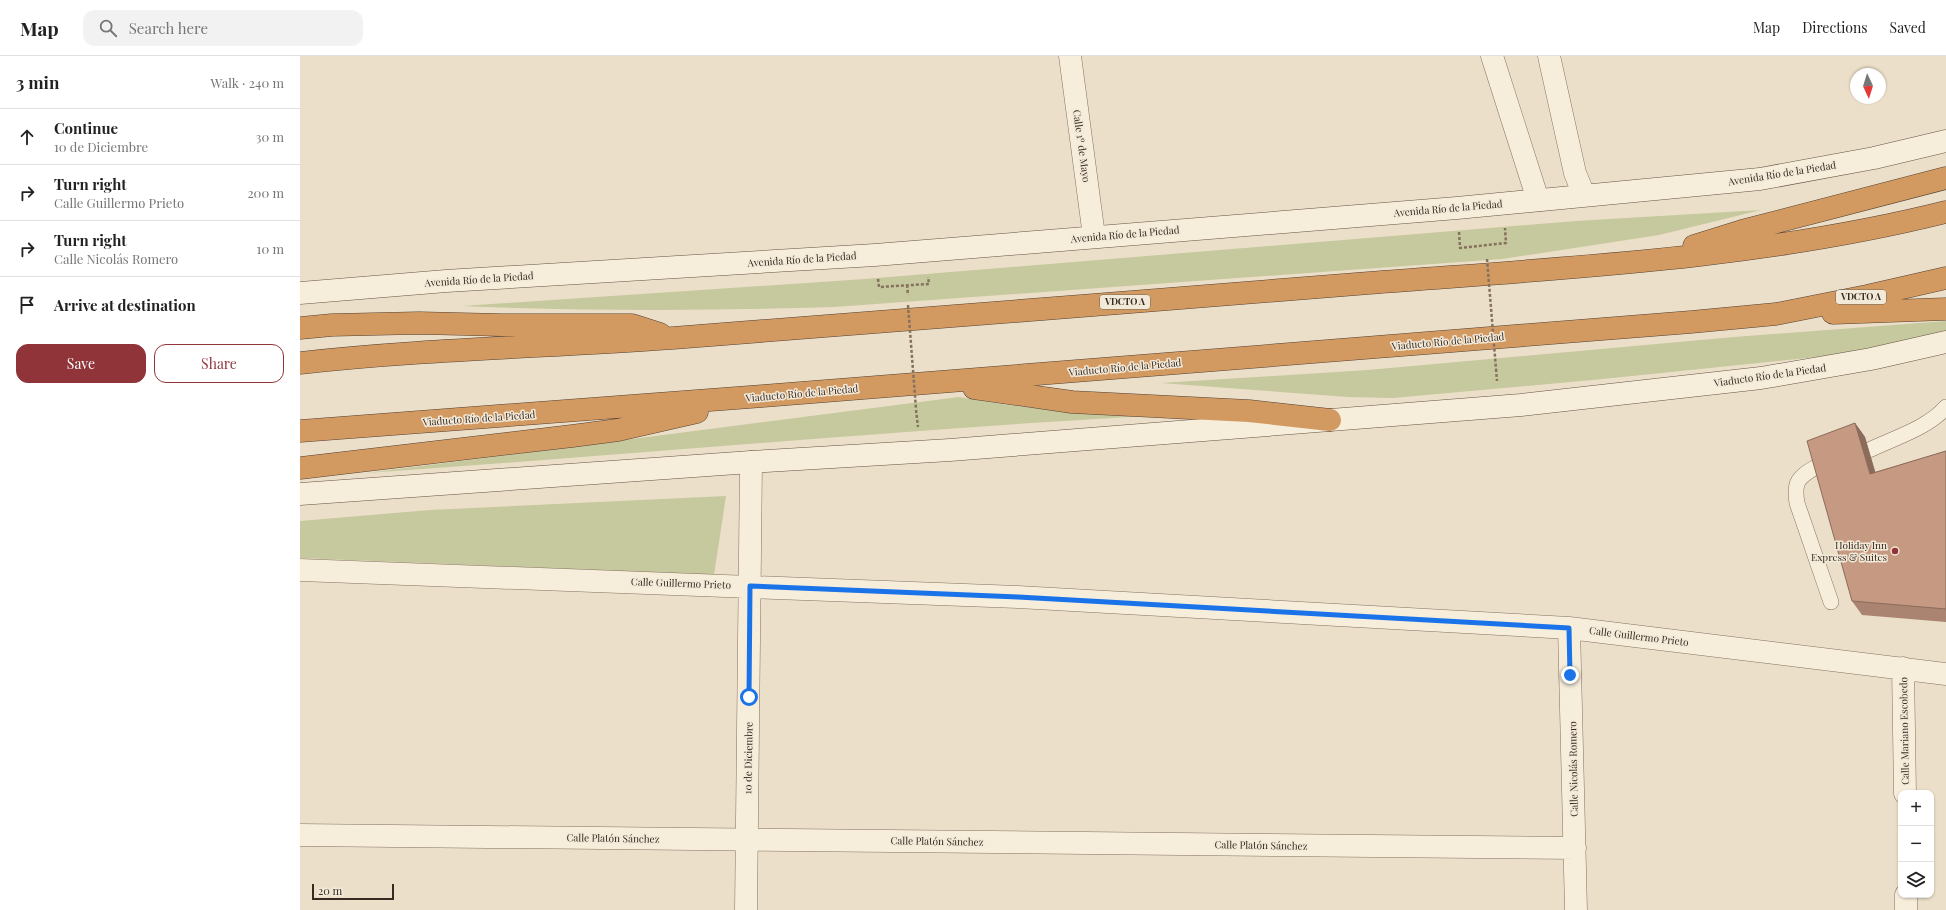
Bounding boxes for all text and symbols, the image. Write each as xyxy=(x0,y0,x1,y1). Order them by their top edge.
search box xyxy=(83,10,363,46)
text: Map xyxy=(20,15,59,41)
icon: search xyxy=(97,17,119,39)
text: Search here xyxy=(129,18,208,38)
text: Map xyxy=(1753,18,1780,37)
text: Directions xyxy=(1802,18,1868,37)
text: Saved xyxy=(1890,18,1926,37)
north arrow xyxy=(1850,68,1886,104)
text: 3 min xyxy=(16,71,59,93)
text: Walk · 240 m xyxy=(211,74,284,91)
street label: Calle 1º de Mayo xyxy=(1070,109,1094,184)
text: Continue xyxy=(54,118,118,138)
icon: ahead xyxy=(16,126,38,148)
text: 30 m xyxy=(256,128,284,145)
text: 10 de Diciembre xyxy=(54,138,148,155)
street label: Avenida Río de la Piedad xyxy=(1726,158,1837,189)
text: Turn right xyxy=(54,174,127,194)
icon: right xyxy=(16,182,38,204)
text: 200 m xyxy=(247,184,284,201)
text: Calle Guillermo Prieto xyxy=(54,194,184,211)
street label: Avenida Río de la Piedad xyxy=(1392,196,1503,220)
street label: Avenida Río de la Piedad xyxy=(1069,222,1180,246)
text: Turn right xyxy=(54,230,127,250)
icon: right xyxy=(16,238,38,260)
text: 10 m xyxy=(257,240,284,257)
street label: Avenida Río de la Piedad xyxy=(746,248,857,270)
text: Calle Nicolás Romero xyxy=(54,250,178,267)
street label: Avenida Río de la Piedad xyxy=(423,268,534,290)
road number: VDCTO A xyxy=(1836,290,1886,304)
icon: arrive xyxy=(16,294,38,316)
text: Arrive at destination xyxy=(54,295,196,315)
road number: VDCTO A xyxy=(1100,295,1150,309)
street label: Viaducto Río de la Piedad xyxy=(1390,329,1505,353)
button: Save xyxy=(16,344,146,383)
button: Share xyxy=(154,344,284,383)
street label: Viaducto Río de la Piedad xyxy=(1067,355,1182,379)
street label: Viaducto Río de la Piedad xyxy=(1712,360,1827,390)
street label: Viaducto Río de la Piedad xyxy=(744,381,859,405)
street label: Viaducto Río de la Piedad xyxy=(421,407,536,429)
place label: Holiday Inn Express & Suites xyxy=(1811,538,1887,564)
marker: Holiday Inn Express & Suites xyxy=(1890,546,1900,556)
street label: Calle Guillermo Prieto xyxy=(631,574,732,592)
street label: Calle Guillermo Prieto xyxy=(1588,623,1690,649)
route end xyxy=(1561,666,1579,684)
street label: Calle Mariano Escobedo xyxy=(1896,676,1912,785)
route start xyxy=(740,688,758,706)
street label: Calle Nicolás Romero xyxy=(1565,721,1581,817)
street label: 10 de Diciembre xyxy=(740,722,756,794)
map controls xyxy=(1898,790,1934,898)
button: + xyxy=(1898,790,1934,826)
button: − xyxy=(1898,826,1934,862)
street label: Calle Platón Sánchez xyxy=(566,830,660,846)
street label: Calle Platón Sánchez xyxy=(890,833,984,849)
street label: Calle Platón Sánchez xyxy=(1214,837,1308,853)
button: layers xyxy=(1898,862,1934,898)
scale bar xyxy=(312,882,394,901)
text: 20 m xyxy=(318,883,342,898)

